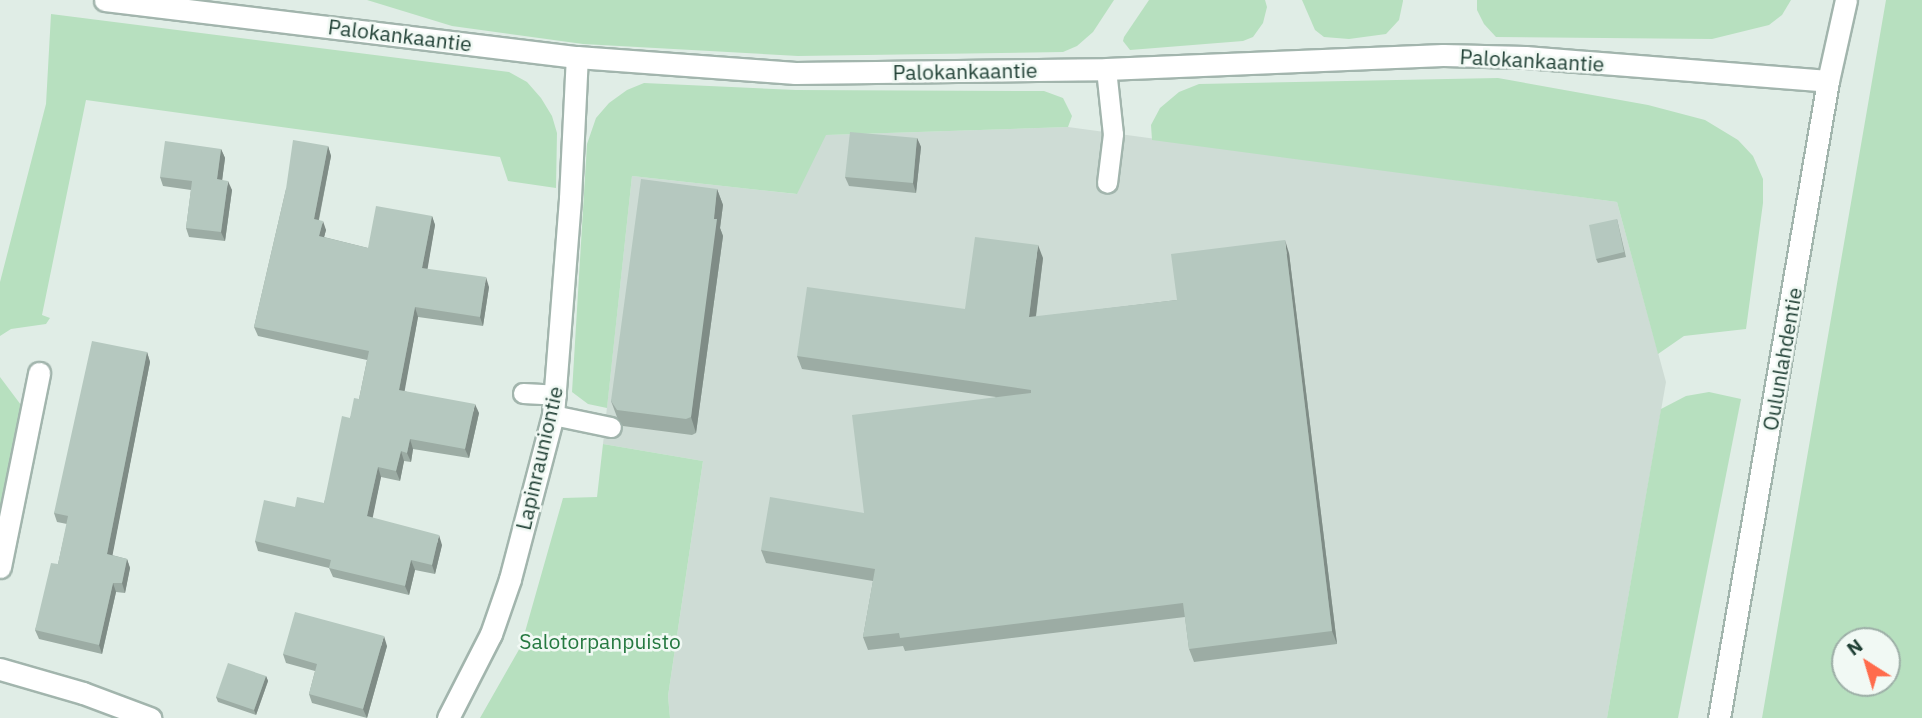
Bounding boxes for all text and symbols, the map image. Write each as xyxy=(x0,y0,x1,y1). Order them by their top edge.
street label: Palokankaantie xyxy=(327,14,473,56)
street label: Palokankaantie xyxy=(1459,44,1605,76)
street label: Palokankaantie xyxy=(892,57,1038,85)
street label: Oulunlahdentie xyxy=(1757,285,1807,433)
street label: Lapinrauniontie xyxy=(510,384,568,532)
north arrow xyxy=(1831,627,1901,697)
park label: Salotorpanpuisto xyxy=(519,628,681,654)
text: N xyxy=(1842,633,1867,661)

